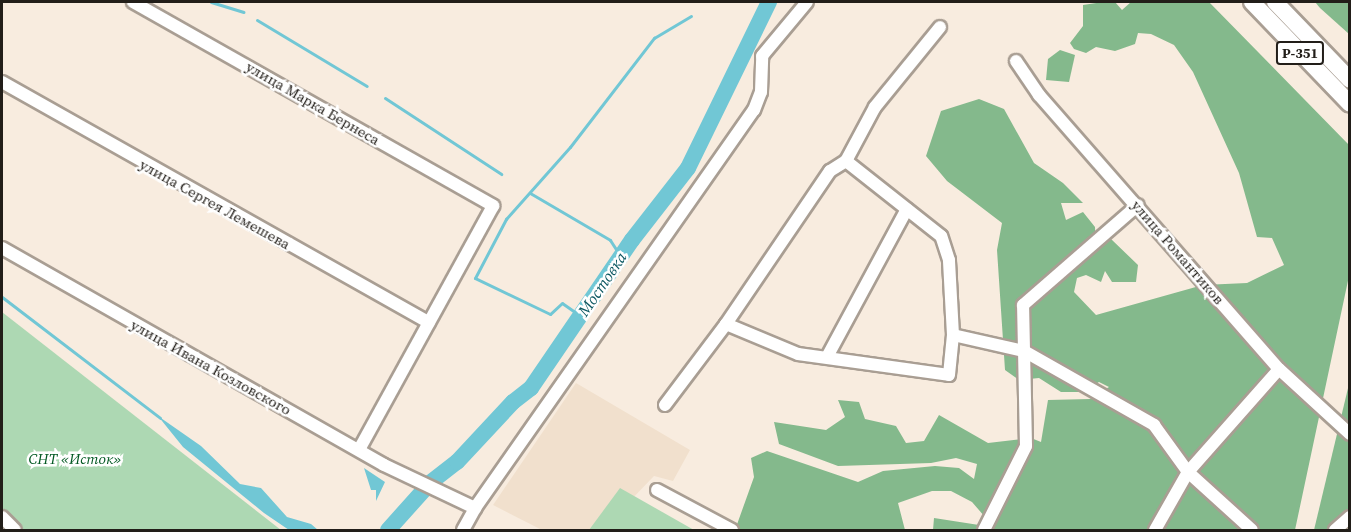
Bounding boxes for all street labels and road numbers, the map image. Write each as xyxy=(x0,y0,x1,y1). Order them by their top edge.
road number: Р-351 xyxy=(1274,42,1326,64)
street label: улица Марка Бернеса xyxy=(243,57,383,149)
street label: улица Сергея Лемешева xyxy=(137,155,293,253)
street label: улица Романтиков xyxy=(1128,196,1228,308)
street label: улица Ивана Козловского xyxy=(128,315,294,419)

